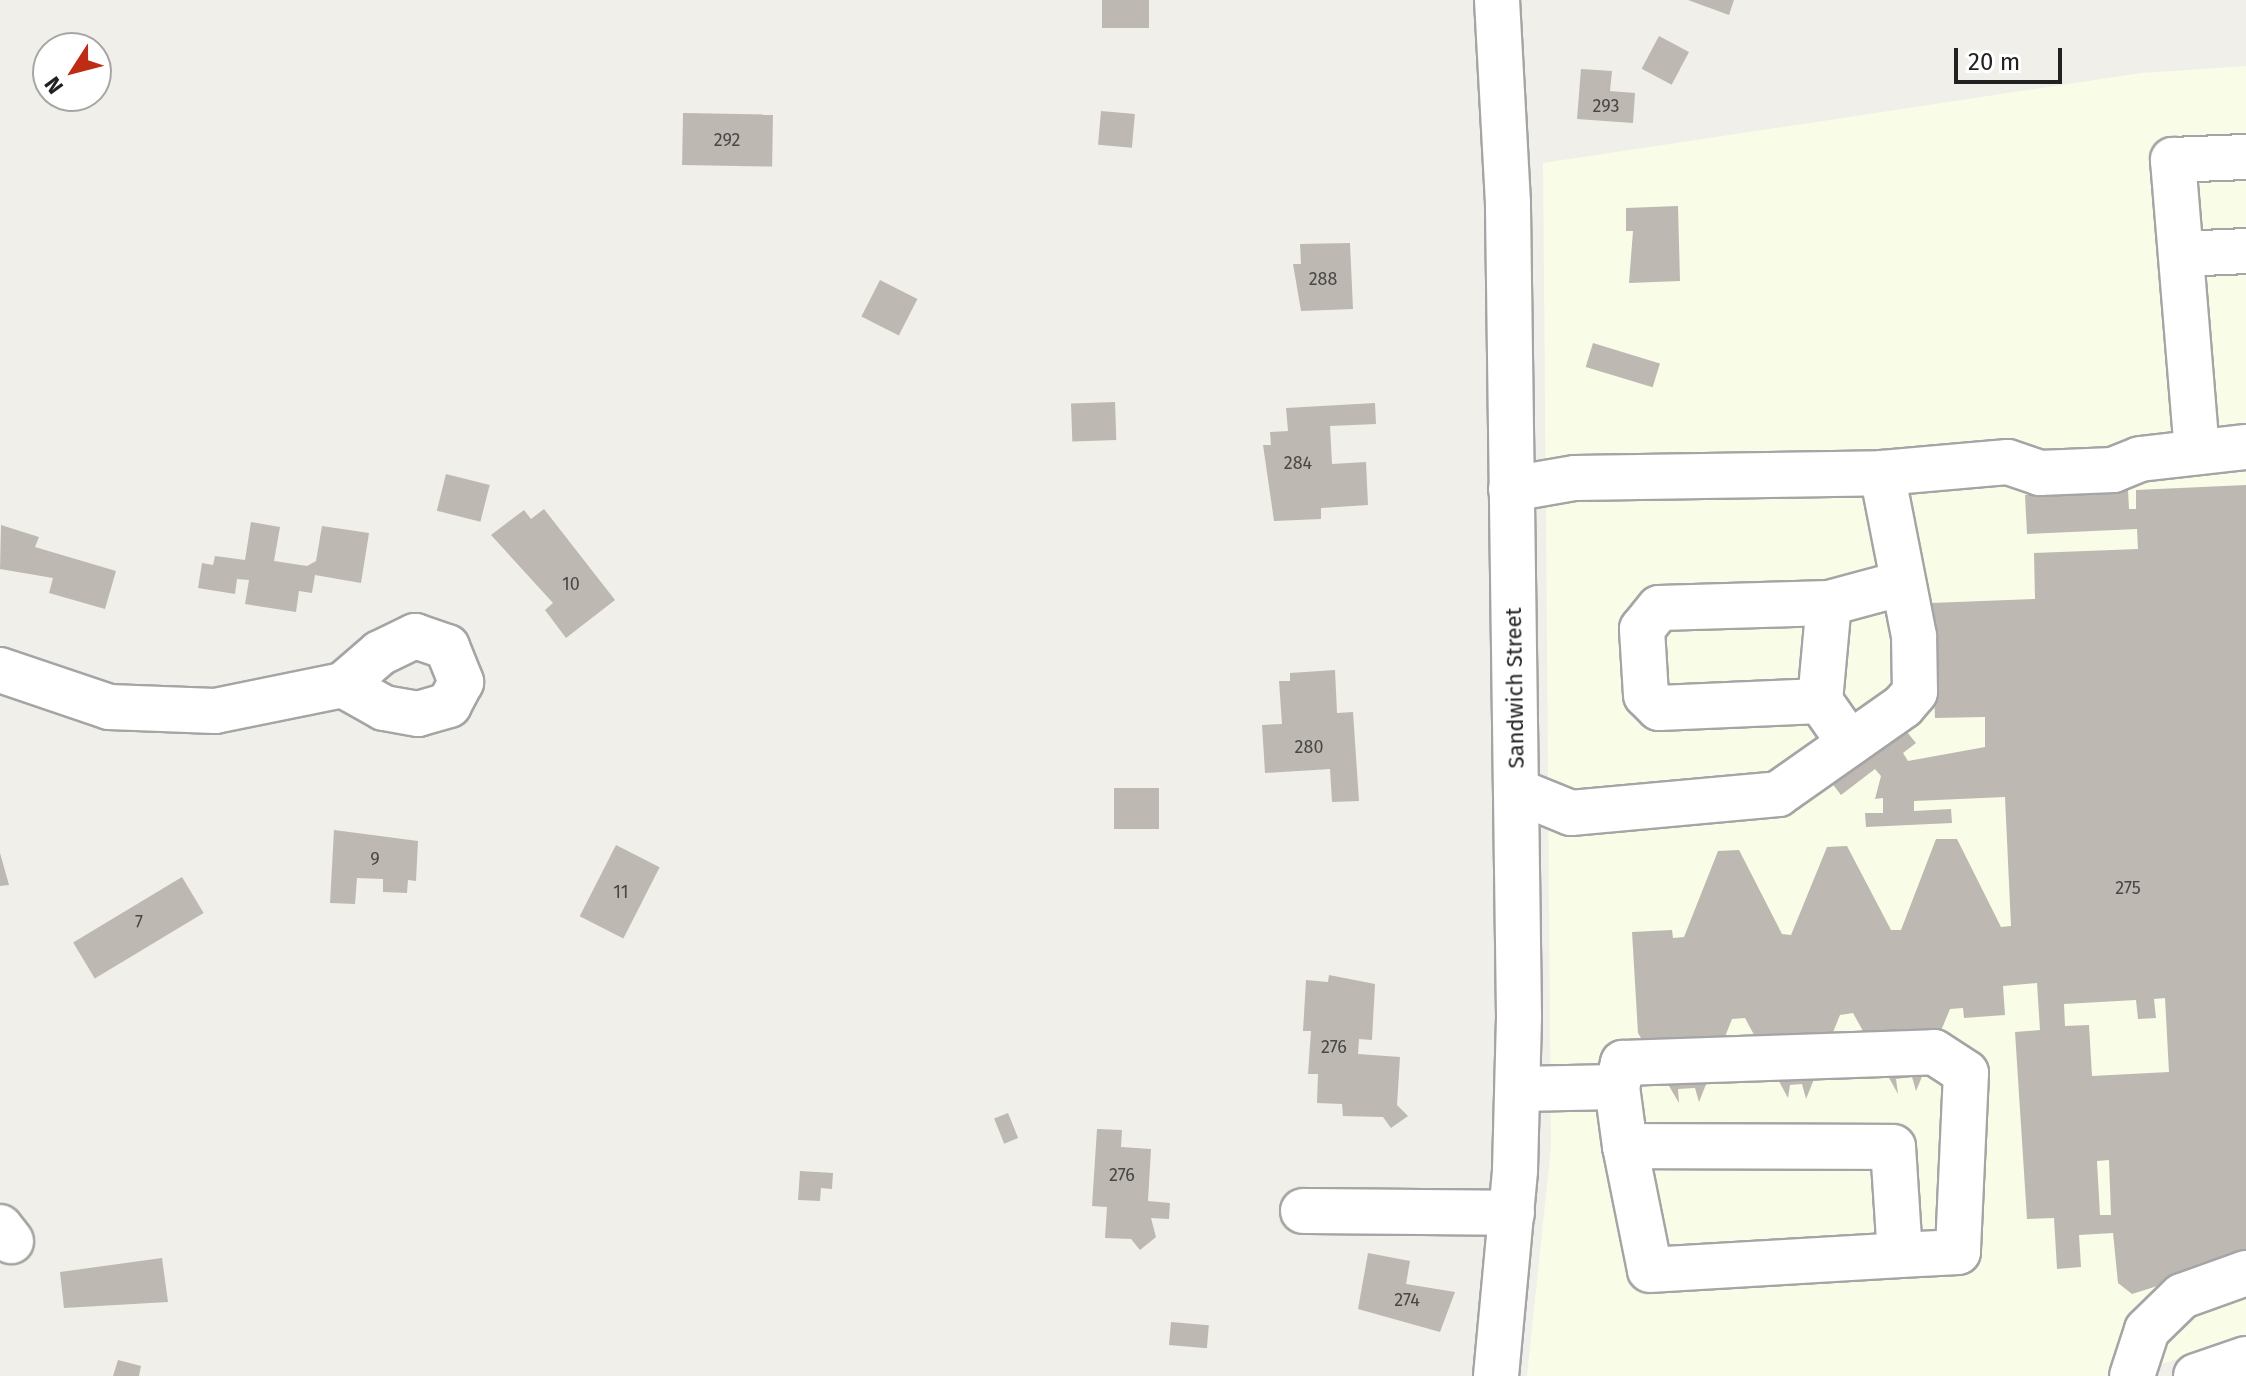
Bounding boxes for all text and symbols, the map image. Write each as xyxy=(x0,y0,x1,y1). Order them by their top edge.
north arrow xyxy=(32,32,112,112)
scale bar xyxy=(1958,32,2066,82)
text: 20 m xyxy=(1968,48,2020,76)
text: N xyxy=(39,71,69,99)
house number: 293 xyxy=(1593,95,1619,117)
house number: 292 xyxy=(714,129,740,151)
house number: 288 xyxy=(1309,268,1337,290)
house number: 284 xyxy=(1284,452,1312,474)
house number: 10 xyxy=(562,573,580,595)
street label: Sandwich Street xyxy=(1500,607,1530,769)
house number: 280 xyxy=(1295,736,1323,758)
house number: 9 xyxy=(370,848,380,870)
house number: 275 xyxy=(2115,877,2141,899)
house number: 11 xyxy=(613,881,629,903)
house number: 7 xyxy=(135,911,143,933)
house number: 276 xyxy=(1321,1036,1347,1058)
house number: 276 xyxy=(1109,1164,1135,1186)
house number: 274 xyxy=(1394,1289,1420,1311)

